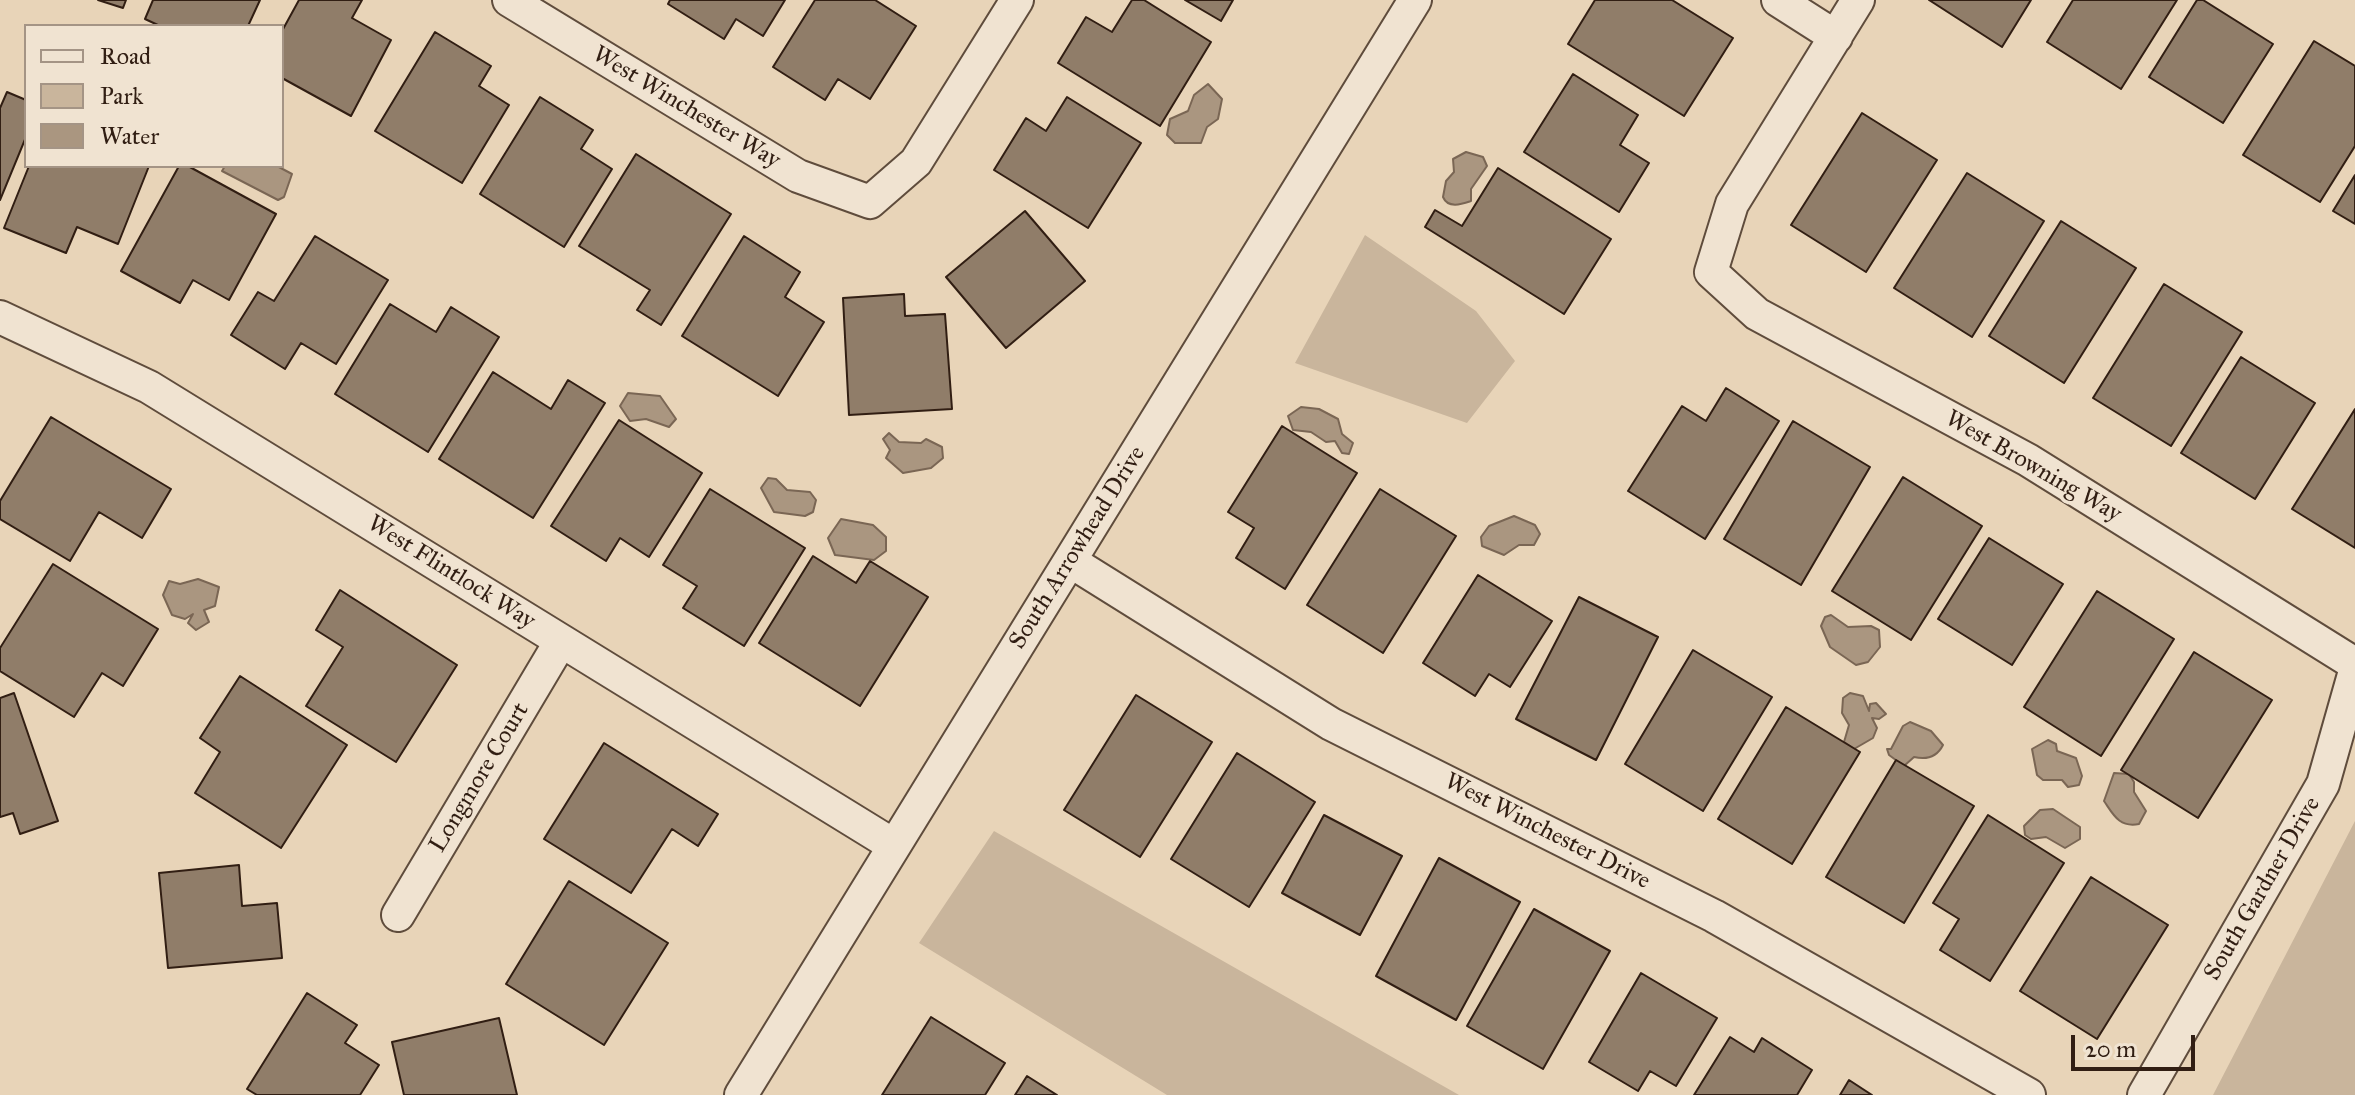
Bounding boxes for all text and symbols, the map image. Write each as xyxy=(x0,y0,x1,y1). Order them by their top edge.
legend xyxy=(24,24,284,168)
text: Road xyxy=(100,41,151,71)
street label: West Winchester Way xyxy=(587,41,785,175)
text: Park xyxy=(100,81,143,111)
text: Water xyxy=(100,121,159,151)
street label: West Browning Way xyxy=(1940,405,2126,529)
street label: South Arrowhead Drive xyxy=(1004,441,1152,655)
street label: West Flintlock Way xyxy=(362,510,540,636)
street label: Longmore Court xyxy=(424,698,536,858)
street label: West Winchester Drive xyxy=(1439,768,1655,896)
street label: South Gardner Drive xyxy=(2199,792,2327,986)
scale bar xyxy=(2075,1019,2199,1069)
text: 20 m xyxy=(2085,1034,2136,1064)

